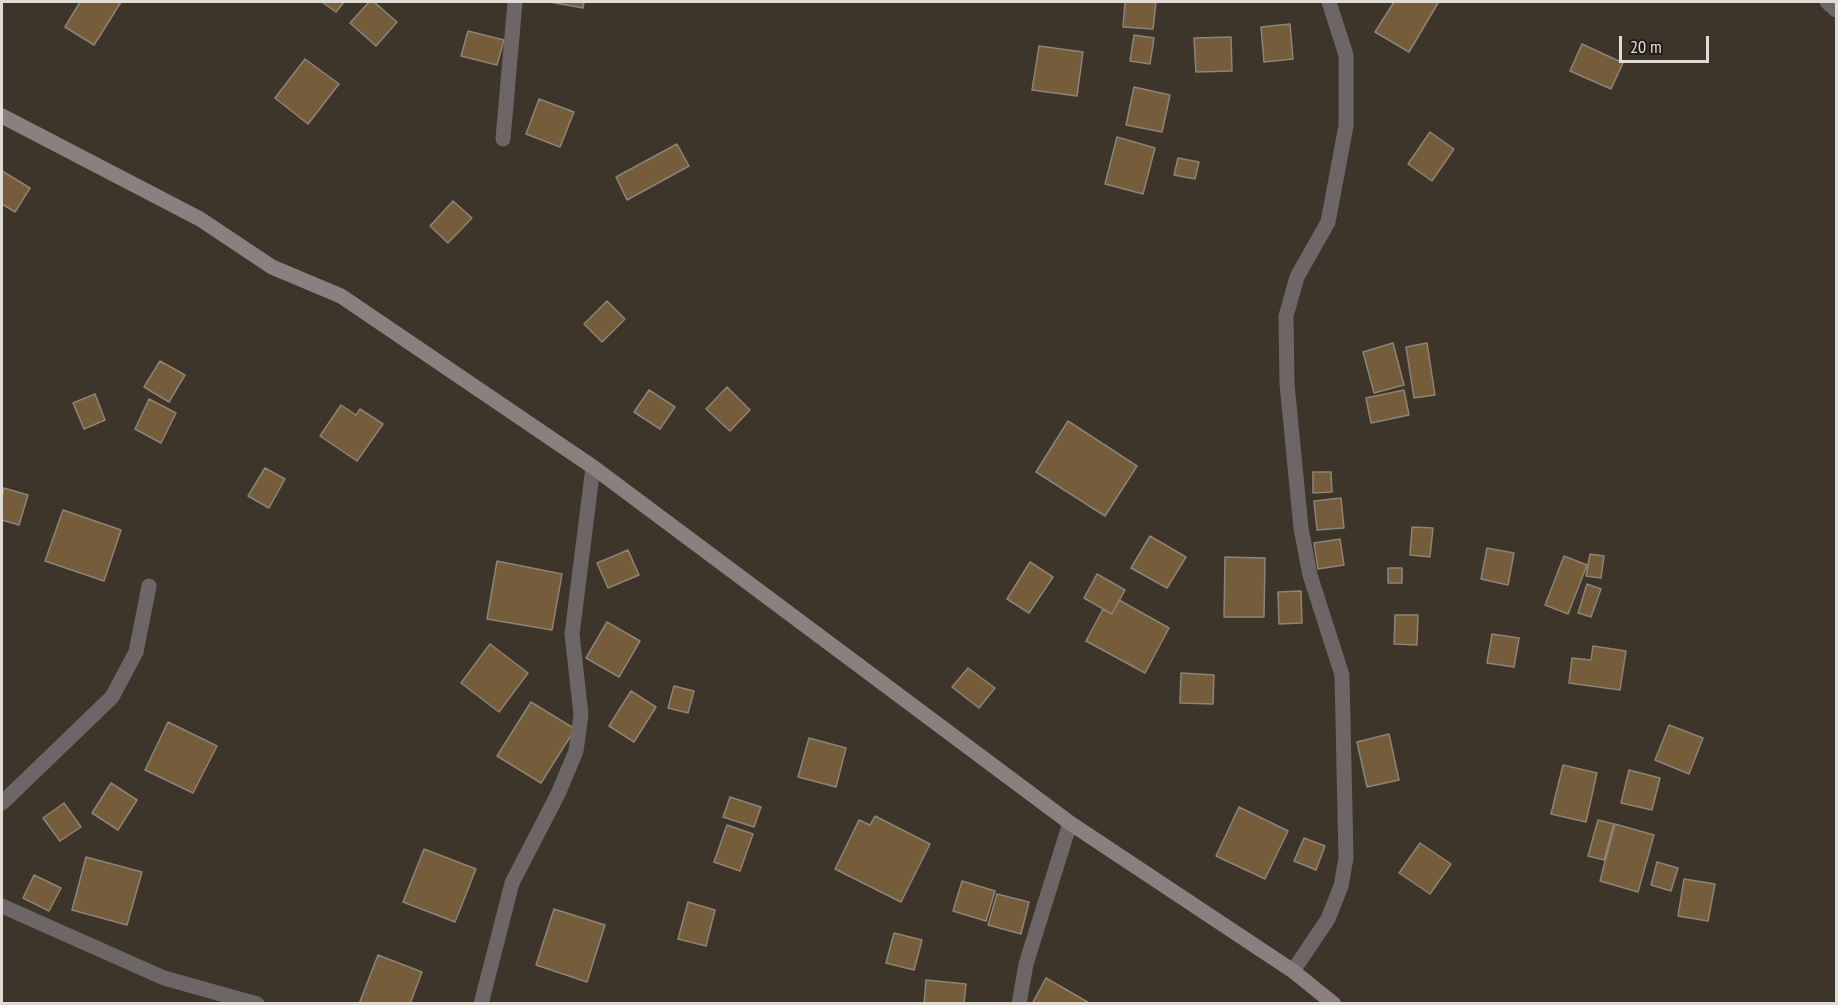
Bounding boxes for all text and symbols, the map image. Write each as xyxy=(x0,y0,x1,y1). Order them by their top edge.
scale bar xyxy=(1622,24,1712,62)
text: 20 m xyxy=(1630,35,1662,58)

